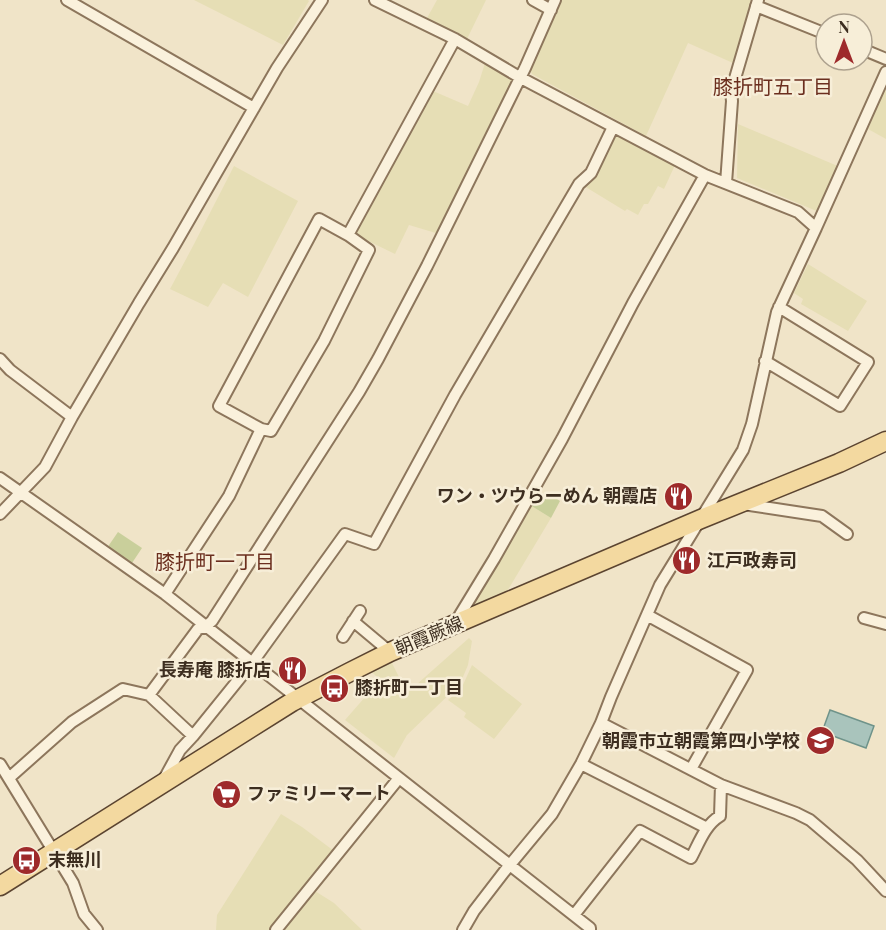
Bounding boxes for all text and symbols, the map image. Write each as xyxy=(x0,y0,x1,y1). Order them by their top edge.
north arrow xyxy=(814,12,874,72)
text: N xyxy=(838,16,850,37)
district label: 膝折町五丁目 xyxy=(713,72,833,99)
restaurant icon: ワン・ツウらーめん 朝霞店 xyxy=(662,480,694,512)
place label: ワン・ツウらーめん 朝霞店 xyxy=(437,483,657,507)
restaurant icon: 江戸政寿司 xyxy=(670,545,702,577)
district label: 膝折町一丁目 xyxy=(155,547,275,574)
place label: 江戸政寿司 xyxy=(707,548,797,572)
street label: 朝霞蕨線 xyxy=(391,610,466,660)
restaurant icon: 長寿庵 膝折店 xyxy=(276,654,308,686)
place label: 長寿庵 膝折店 xyxy=(159,657,271,681)
bus stop icon: 膝折町一丁目 xyxy=(318,672,350,704)
place label: 膝折町一丁目 xyxy=(355,675,463,699)
school or university icon: 朝霞市立朝霞第四小学校 xyxy=(805,725,837,757)
place label: 朝霞市立朝霞第四小学校 xyxy=(602,728,800,752)
supermarket icon: ファミリーマート xyxy=(210,778,242,810)
place label: ファミリーマート xyxy=(247,781,391,805)
bus stop icon: 末無川 xyxy=(11,844,43,876)
place label: 末無川 xyxy=(48,847,102,871)

